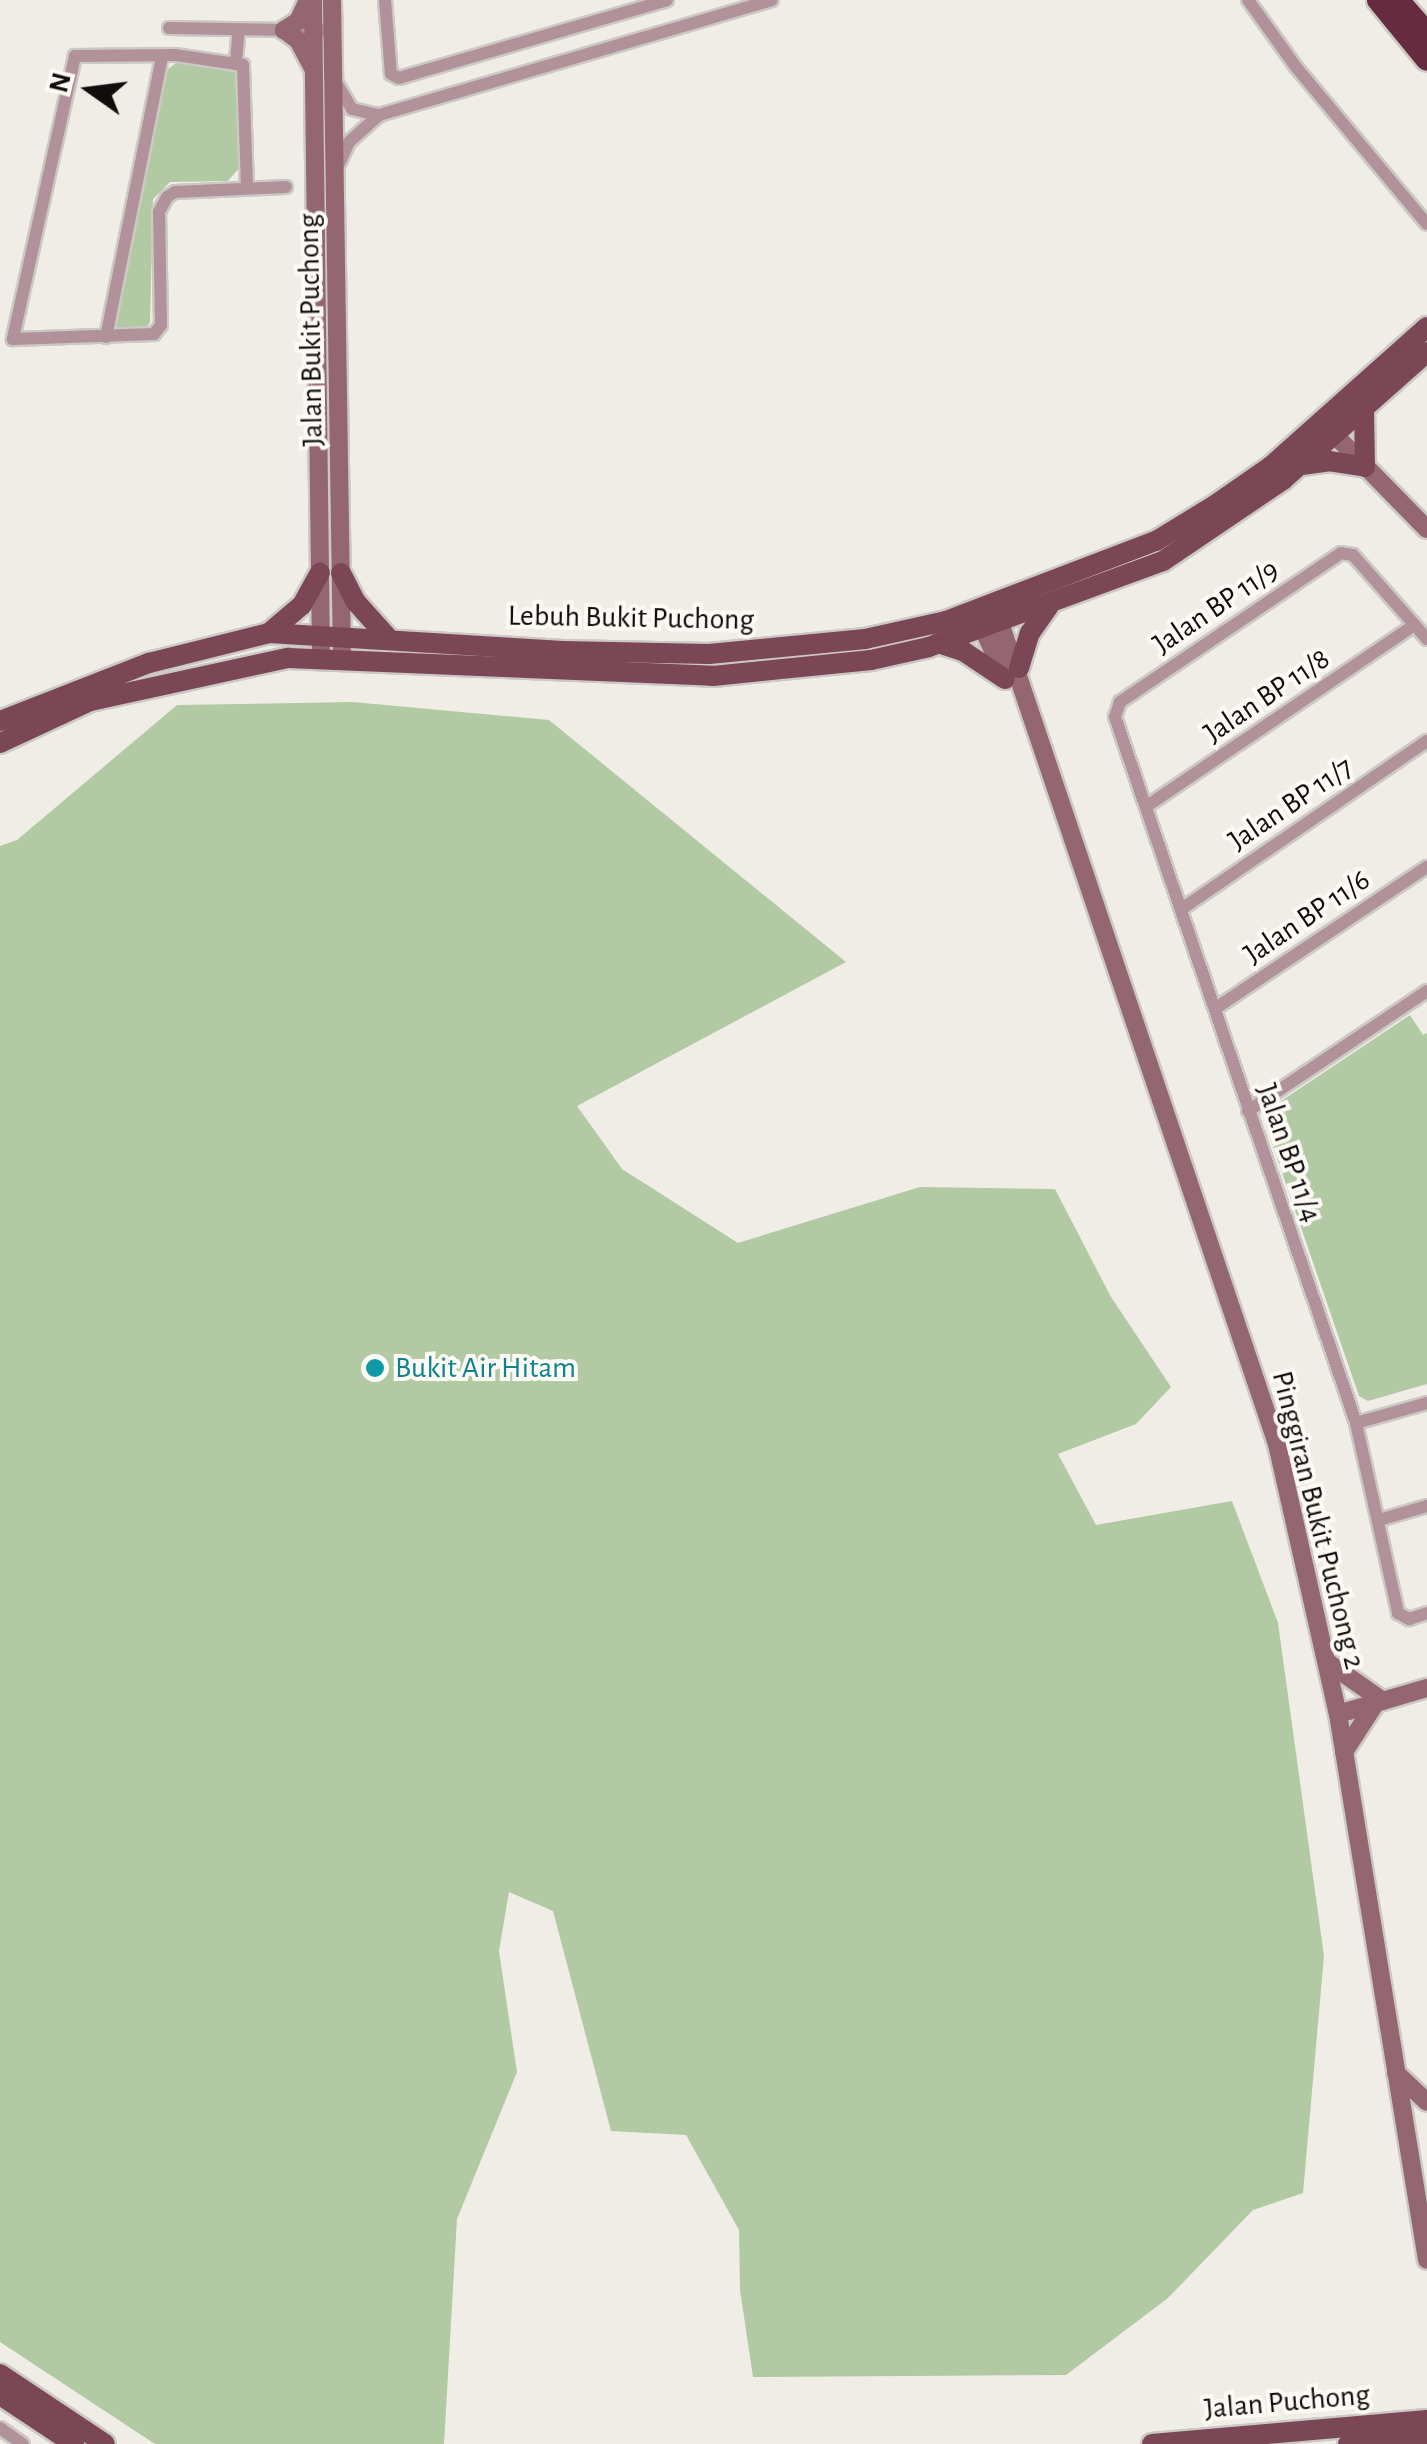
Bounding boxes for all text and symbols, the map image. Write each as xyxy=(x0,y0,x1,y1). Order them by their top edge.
north arrow xyxy=(40,40,140,140)
text: N xyxy=(45,70,77,96)
street label: Jalan Bukit Puchong xyxy=(291,213,331,447)
street label: Jalan BP 11/9 xyxy=(1146,552,1286,662)
street label: Lebuh Bukit Puchong xyxy=(508,598,754,638)
street label: Jalan BP 11/8 xyxy=(1197,641,1337,751)
street label: Jalan BP 11/7 xyxy=(1222,749,1360,859)
street label: Jalan BP 11/6 xyxy=(1237,862,1377,972)
street label: Jalan BP 11/4 xyxy=(1248,1079,1330,1227)
place label: Bukit Air Hitam xyxy=(395,1350,576,1386)
marker: Bukit Air Hitam xyxy=(364,1357,386,1379)
street label: Pinggiran Bukit Puchong 2 xyxy=(1264,1367,1372,1673)
street label: Jalan Puchong xyxy=(1203,2377,1371,2427)

